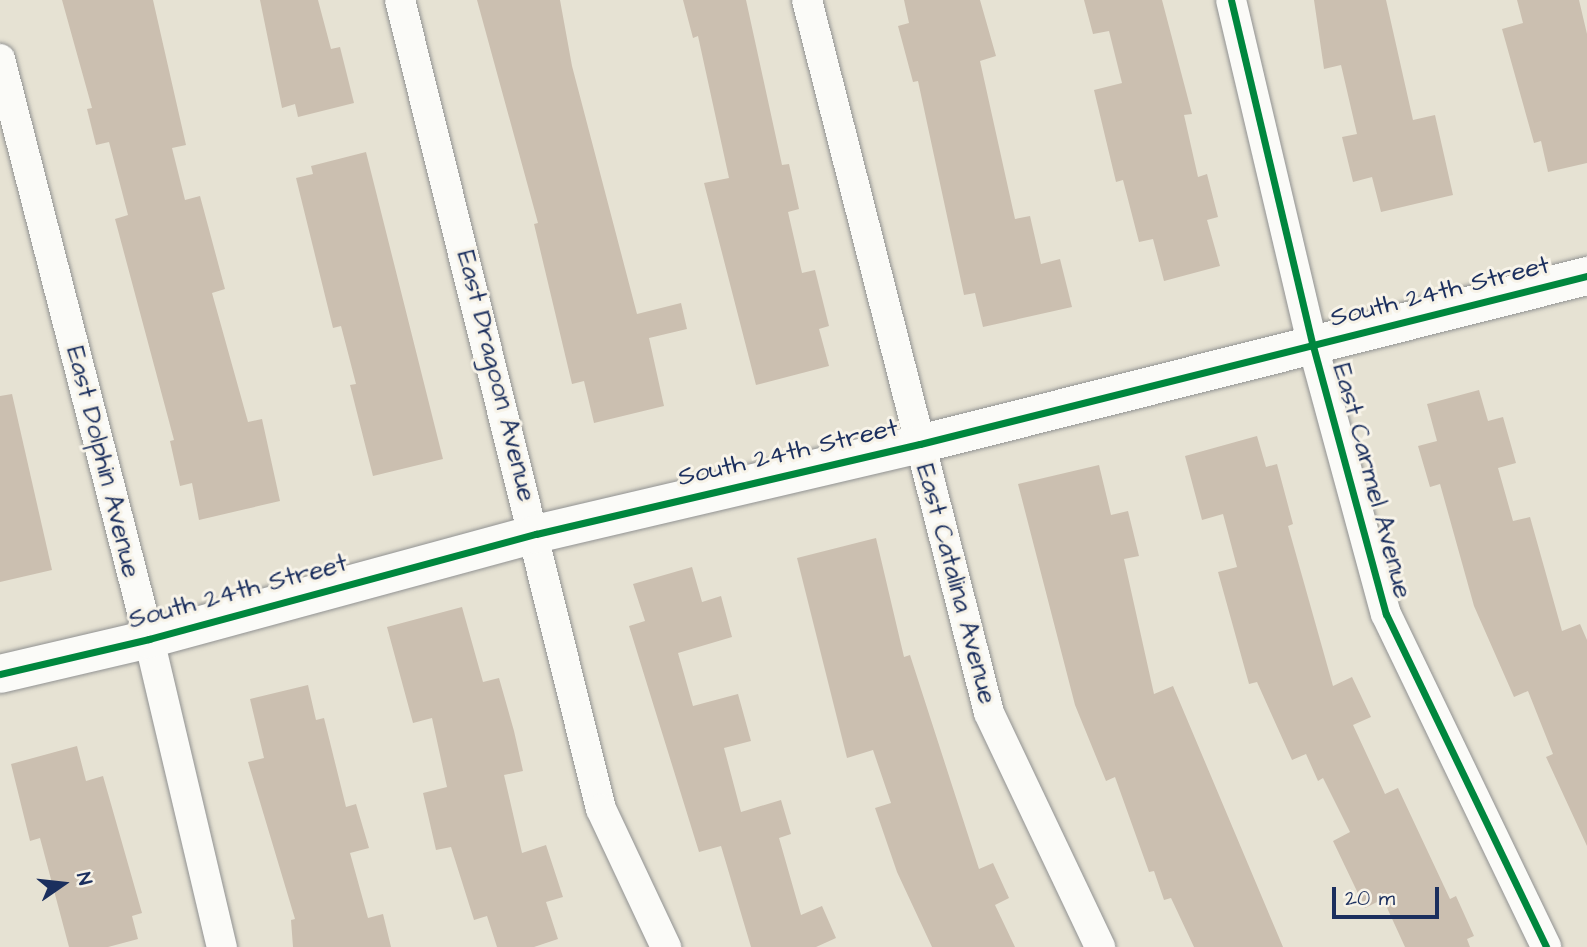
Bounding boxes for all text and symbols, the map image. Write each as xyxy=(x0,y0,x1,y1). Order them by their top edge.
street label: East Dragoon Avenue xyxy=(450,247,542,505)
street label: South 24th Street xyxy=(1327,250,1553,334)
street label: East Dolphin Avenue xyxy=(59,343,147,581)
street label: East Carmel Avenue xyxy=(1326,360,1418,602)
street label: South 24th Street xyxy=(675,413,901,493)
street label: East Catalina Avenue xyxy=(909,461,1003,707)
street label: South 24th Street xyxy=(125,548,351,636)
north arrow xyxy=(28,849,98,919)
text: N xyxy=(69,870,98,888)
scale bar xyxy=(1335,874,1442,918)
text: 20 m xyxy=(1345,884,1395,913)

